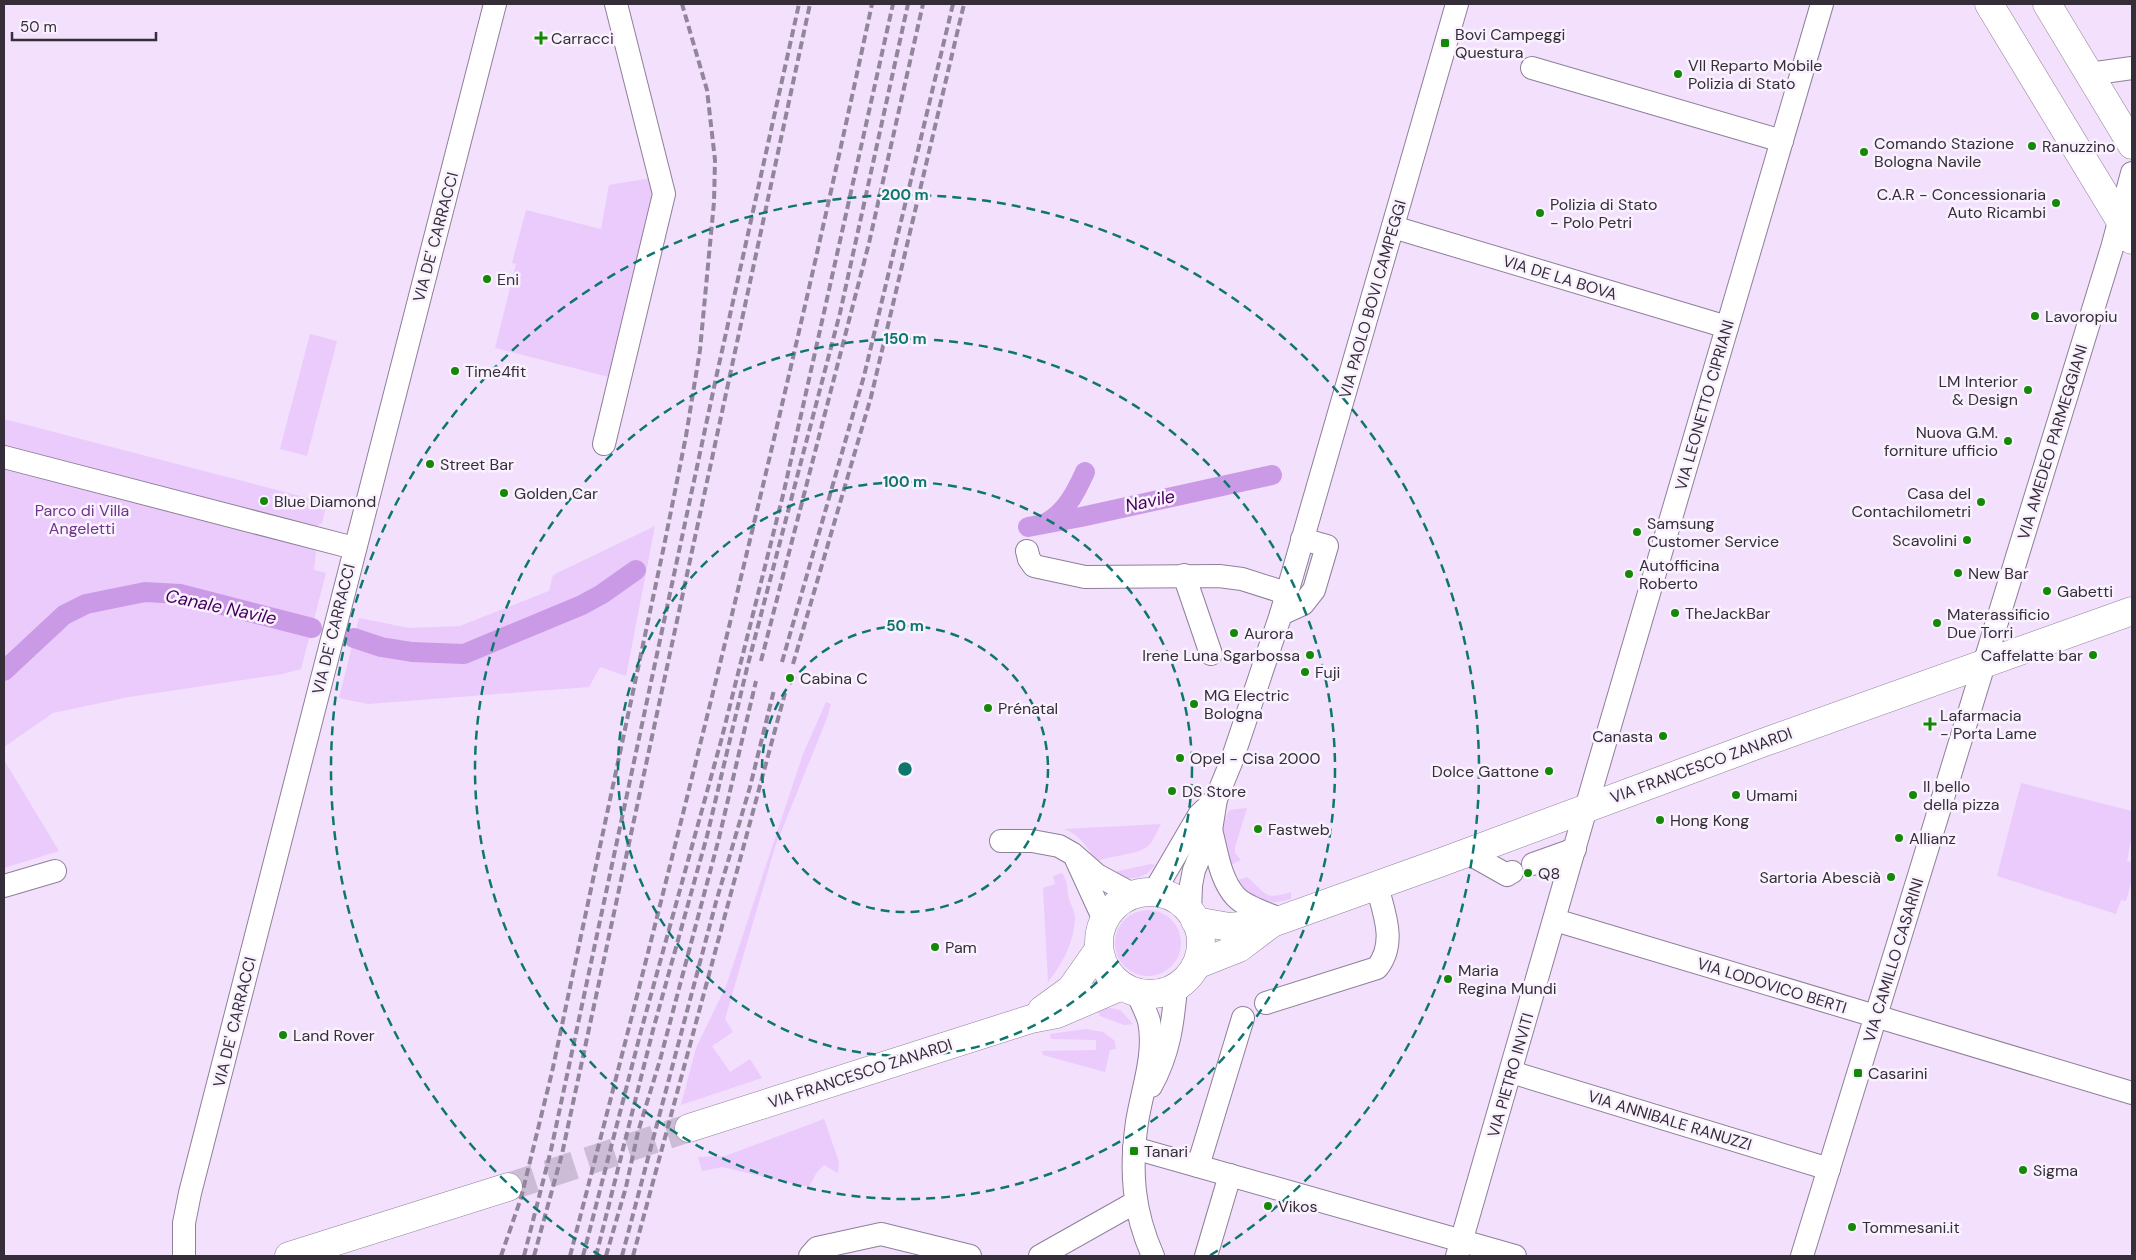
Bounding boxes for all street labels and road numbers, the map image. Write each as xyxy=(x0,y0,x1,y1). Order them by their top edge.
street label: VIA DE' CARRACCI xyxy=(408,170,463,304)
street label: VIA PAOLO BOVI CAMPEGGI xyxy=(1334,197,1411,401)
street label: VIA DE LA BOVA xyxy=(1500,250,1620,305)
street label: VIA LEONETTO CIPRIANI xyxy=(1670,317,1739,493)
street label: VIA AMEDEO PARMEGGIANI xyxy=(2013,342,2092,542)
street label: VIA DE' CARRACCI xyxy=(307,562,360,697)
street label: VIA FRANCESCO ZANARDI xyxy=(1607,723,1795,808)
street label: VIA CAMILLO CASARINI xyxy=(1858,876,1928,1045)
street label: VIA LODOVICO BERTI xyxy=(1694,953,1849,1018)
street label: VIA DE' CARRACCI xyxy=(208,955,261,1090)
street label: VIA PIETRO INVITI xyxy=(1483,1010,1538,1140)
street label: VIA FRANCESCO ZANARDI xyxy=(766,1034,955,1113)
street label: VIA ANNIBALE RANUZZI xyxy=(1585,1086,1754,1155)

